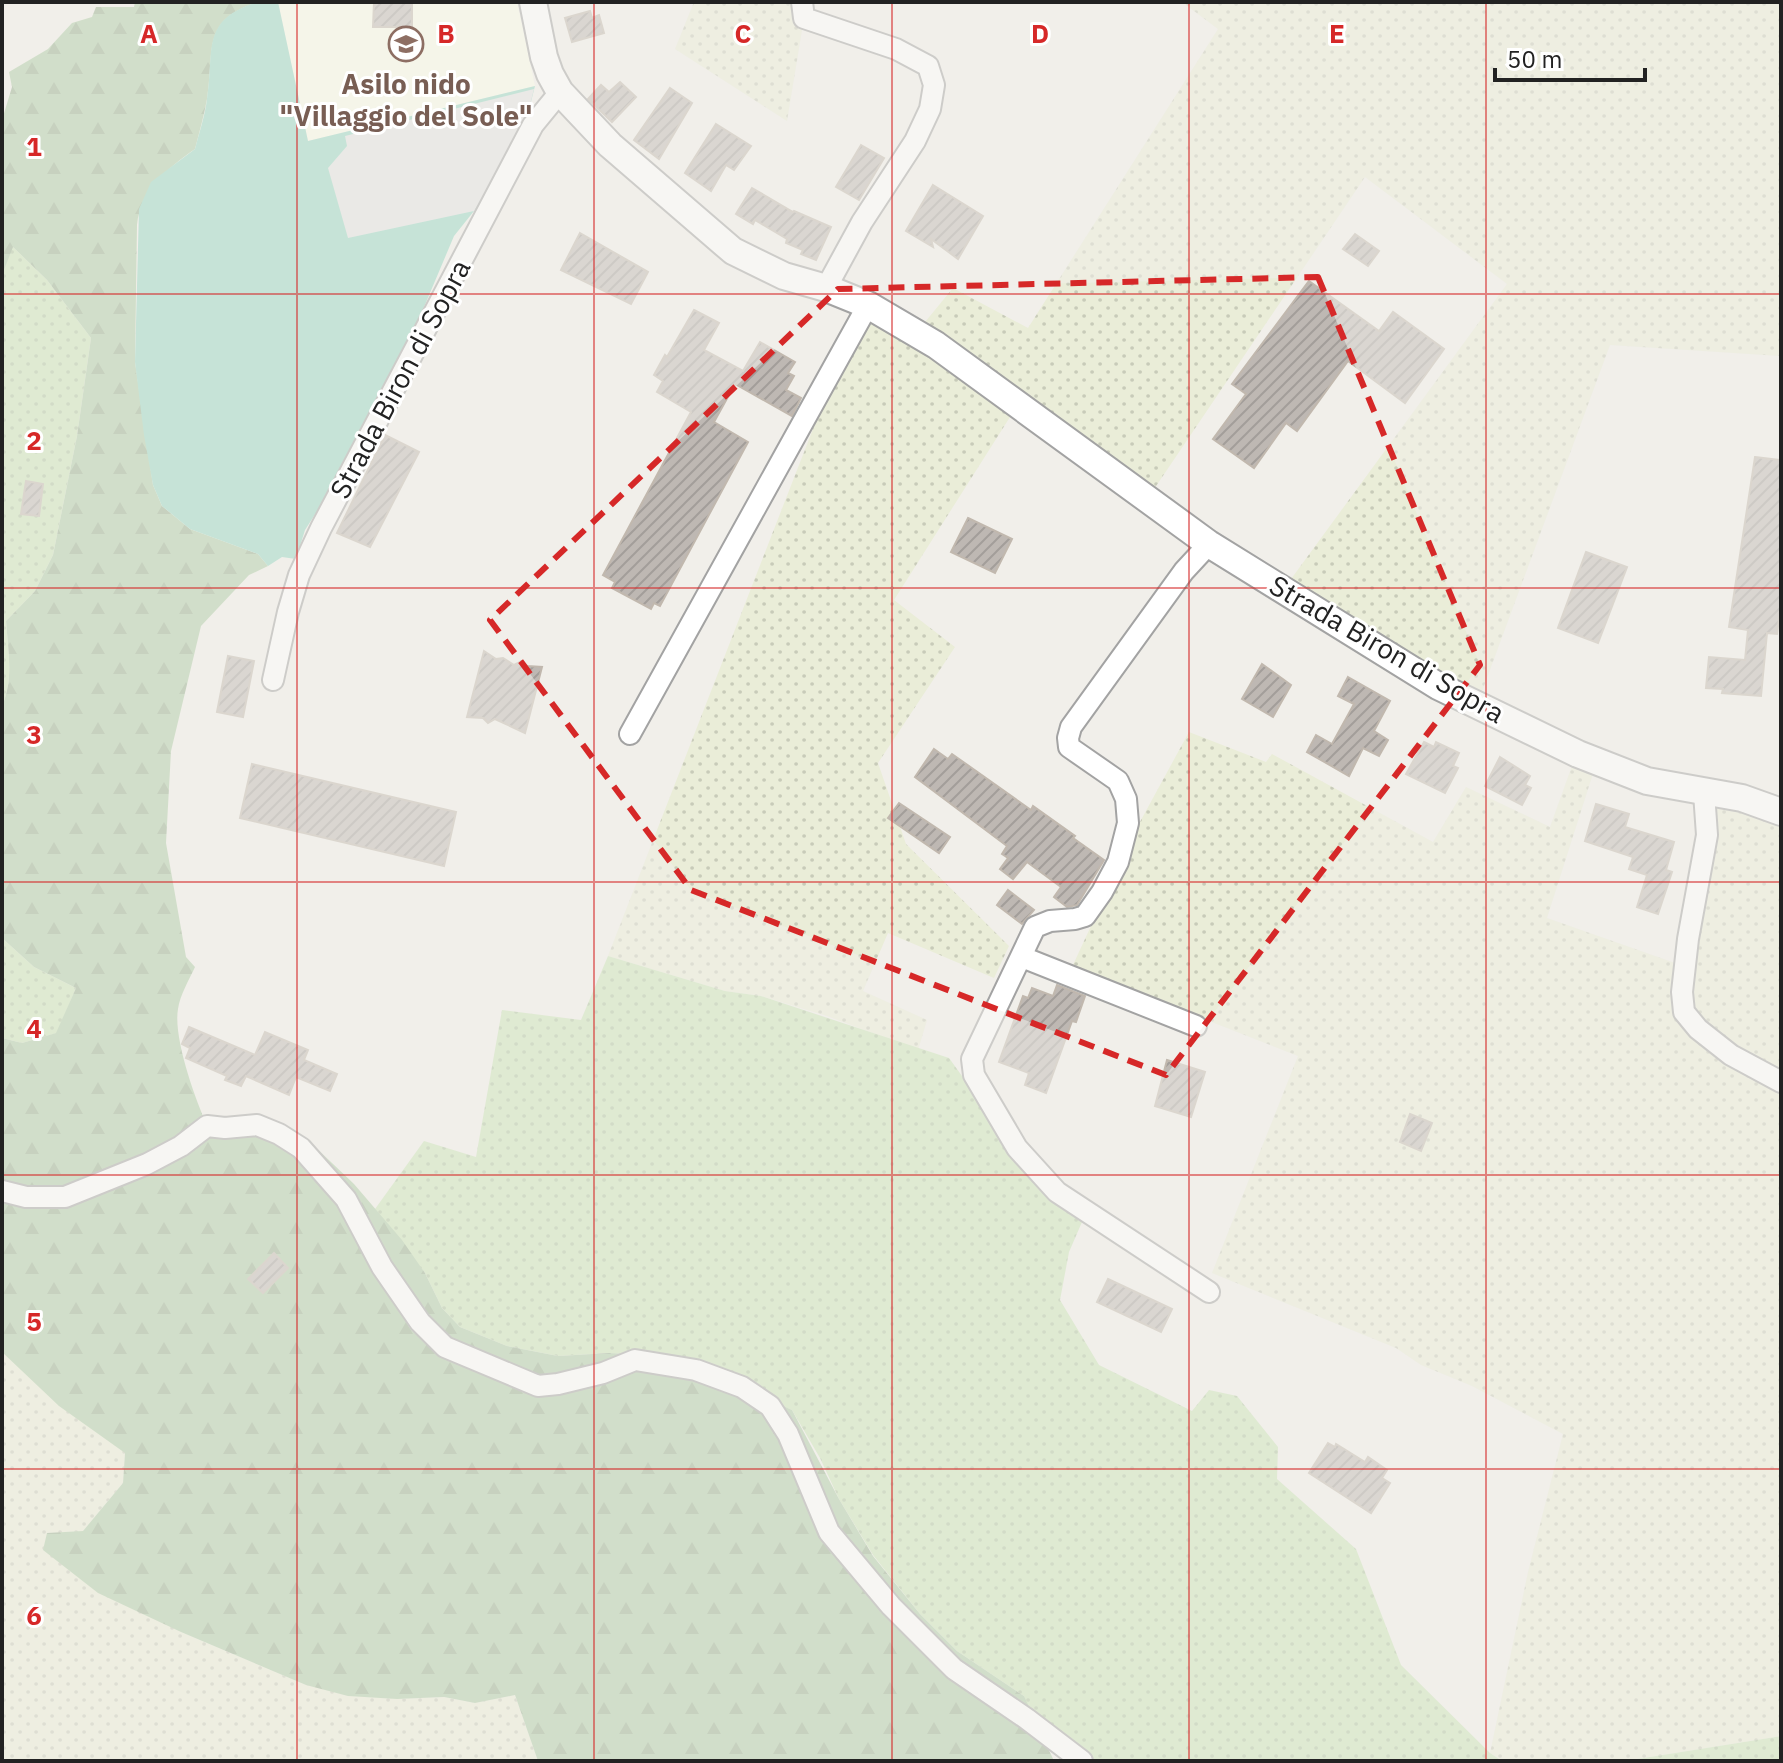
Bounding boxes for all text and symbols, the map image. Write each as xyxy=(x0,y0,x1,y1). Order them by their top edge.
text: A xyxy=(140,16,158,50)
text: B xyxy=(437,16,455,50)
text: C xyxy=(735,16,752,50)
text: D xyxy=(1031,16,1049,50)
text: E xyxy=(1329,16,1345,50)
school or university icon: Asilo nido "Villaggio del Sole" xyxy=(387,25,425,63)
scale bar xyxy=(1495,32,1645,82)
text: 50 m xyxy=(1507,43,1562,75)
place label: Asilo nido "Villaggio del Sole" xyxy=(279,65,533,134)
text: 1 xyxy=(26,129,42,163)
street label: Strada Biron di Sopra xyxy=(321,253,478,505)
text: 2 xyxy=(26,423,42,457)
street label: Strada Biron di Sopra xyxy=(1263,566,1512,731)
text: 3 xyxy=(26,717,42,751)
text: 4 xyxy=(26,1011,42,1045)
text: 5 xyxy=(26,1304,42,1338)
text: 6 xyxy=(26,1598,42,1632)

